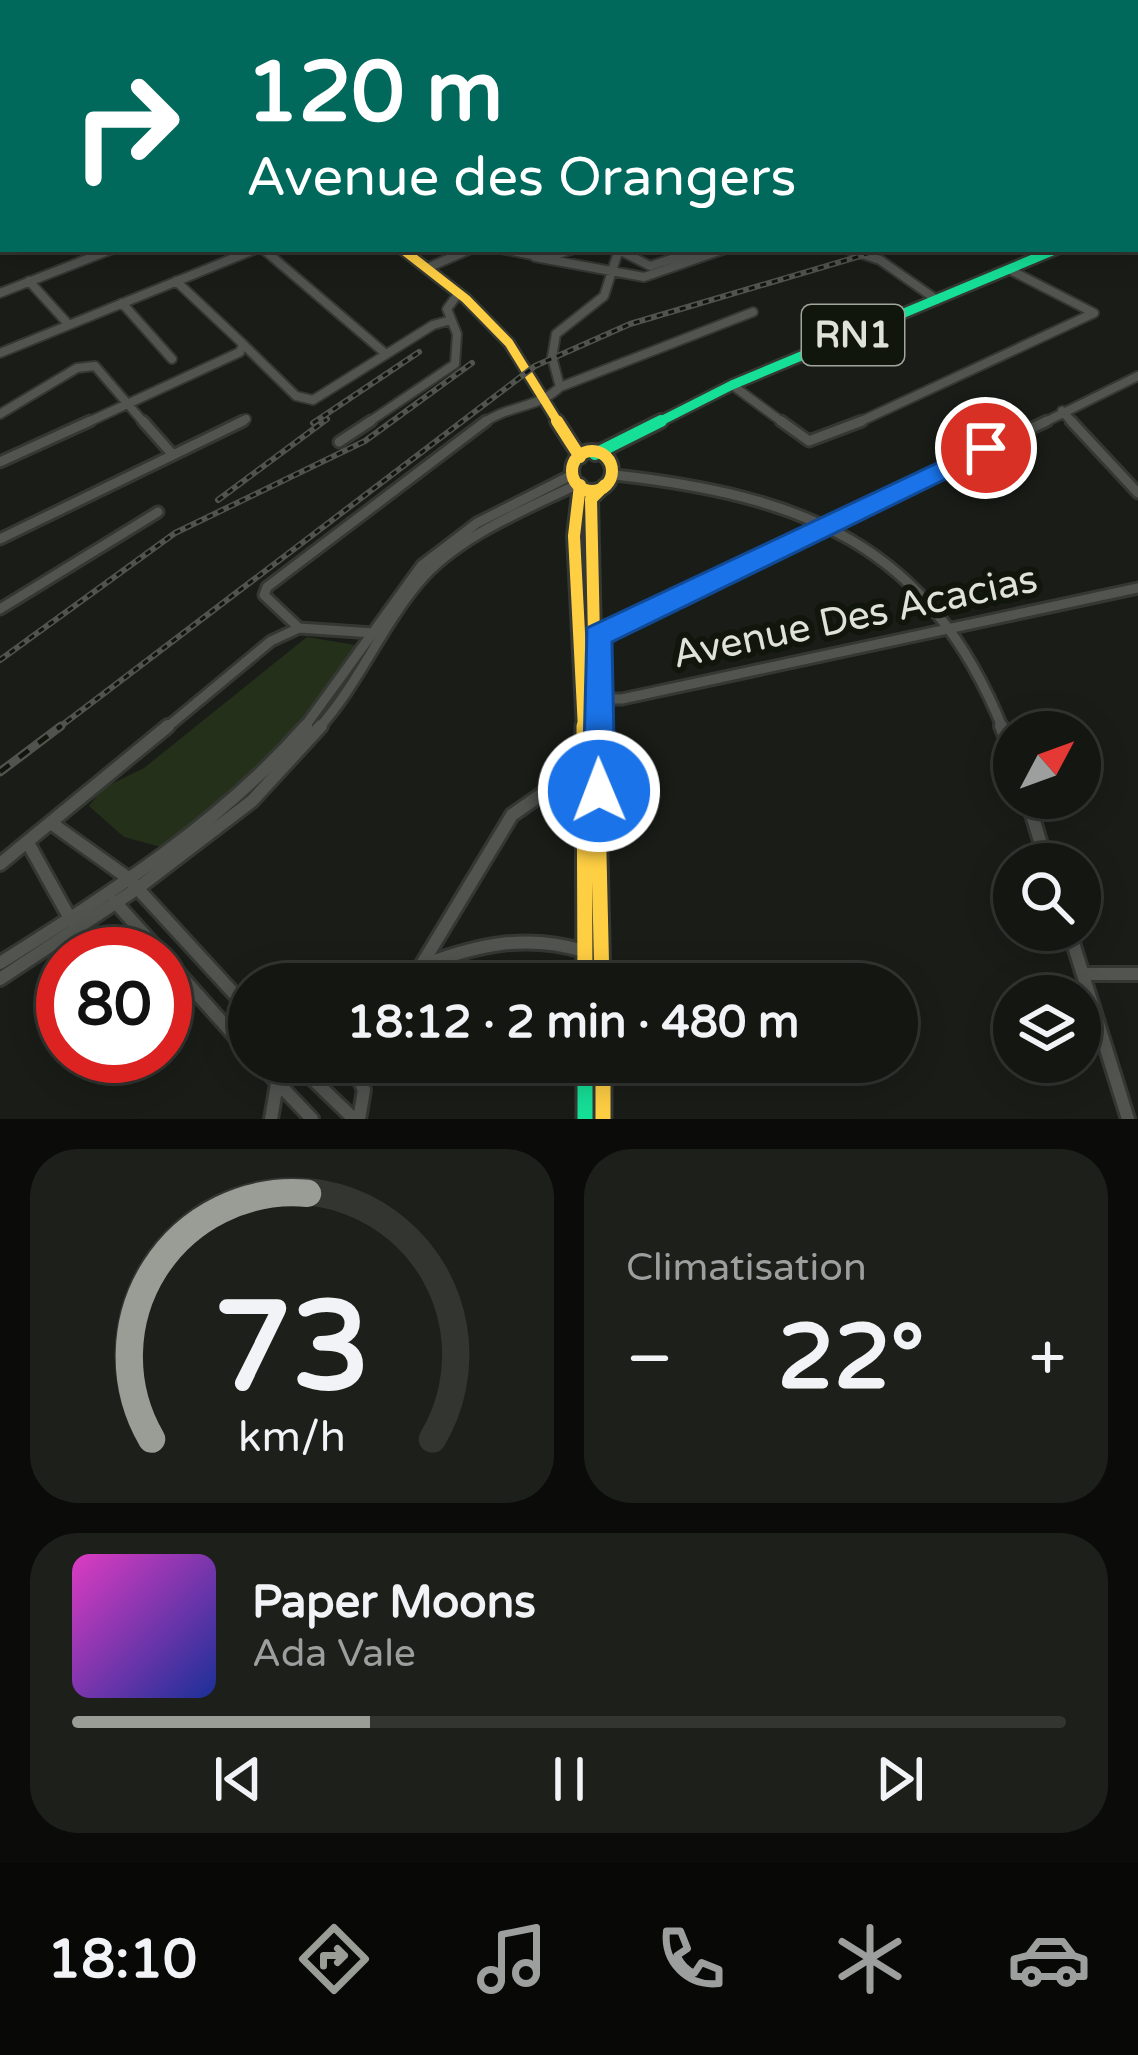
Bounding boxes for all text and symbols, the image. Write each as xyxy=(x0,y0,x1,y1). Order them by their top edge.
text: 120 m xyxy=(246,43,503,144)
icon: right xyxy=(48,48,204,204)
text: Avenue des Orangers xyxy=(246,145,796,210)
road number: RN1 xyxy=(802,305,904,365)
pin xyxy=(935,397,1037,499)
icon: arrive xyxy=(953,415,1019,481)
street label: Avenue Des Acacias xyxy=(668,555,1042,679)
north arrow xyxy=(993,711,1101,819)
map controls xyxy=(993,711,1101,1083)
position arrow xyxy=(536,728,662,854)
button: search xyxy=(993,843,1101,951)
speed limit sign: 80 xyxy=(36,927,192,1083)
button: layers xyxy=(993,975,1101,1083)
text: 18:12 · 2 min · 480 m xyxy=(347,996,799,1050)
text: Climatisation xyxy=(626,1244,867,1291)
text: 73 xyxy=(214,1273,370,1424)
text: 22° xyxy=(777,1304,924,1413)
text: − xyxy=(626,1319,673,1399)
text: + xyxy=(1029,1319,1066,1399)
text: km/h xyxy=(238,1412,346,1463)
text: Paper Moons xyxy=(252,1576,536,1630)
text: Ada Vale xyxy=(252,1630,416,1677)
icon: previous xyxy=(205,1746,271,1812)
icon: pause xyxy=(536,1746,602,1812)
icon: next xyxy=(867,1746,933,1812)
icon: directions xyxy=(292,1917,376,2001)
icon: music xyxy=(470,1917,554,2001)
icon: phone xyxy=(649,1917,733,2001)
icon: climate xyxy=(828,1917,912,2001)
icon: car xyxy=(1007,1917,1091,2001)
text: 18:10 xyxy=(47,1927,197,1992)

